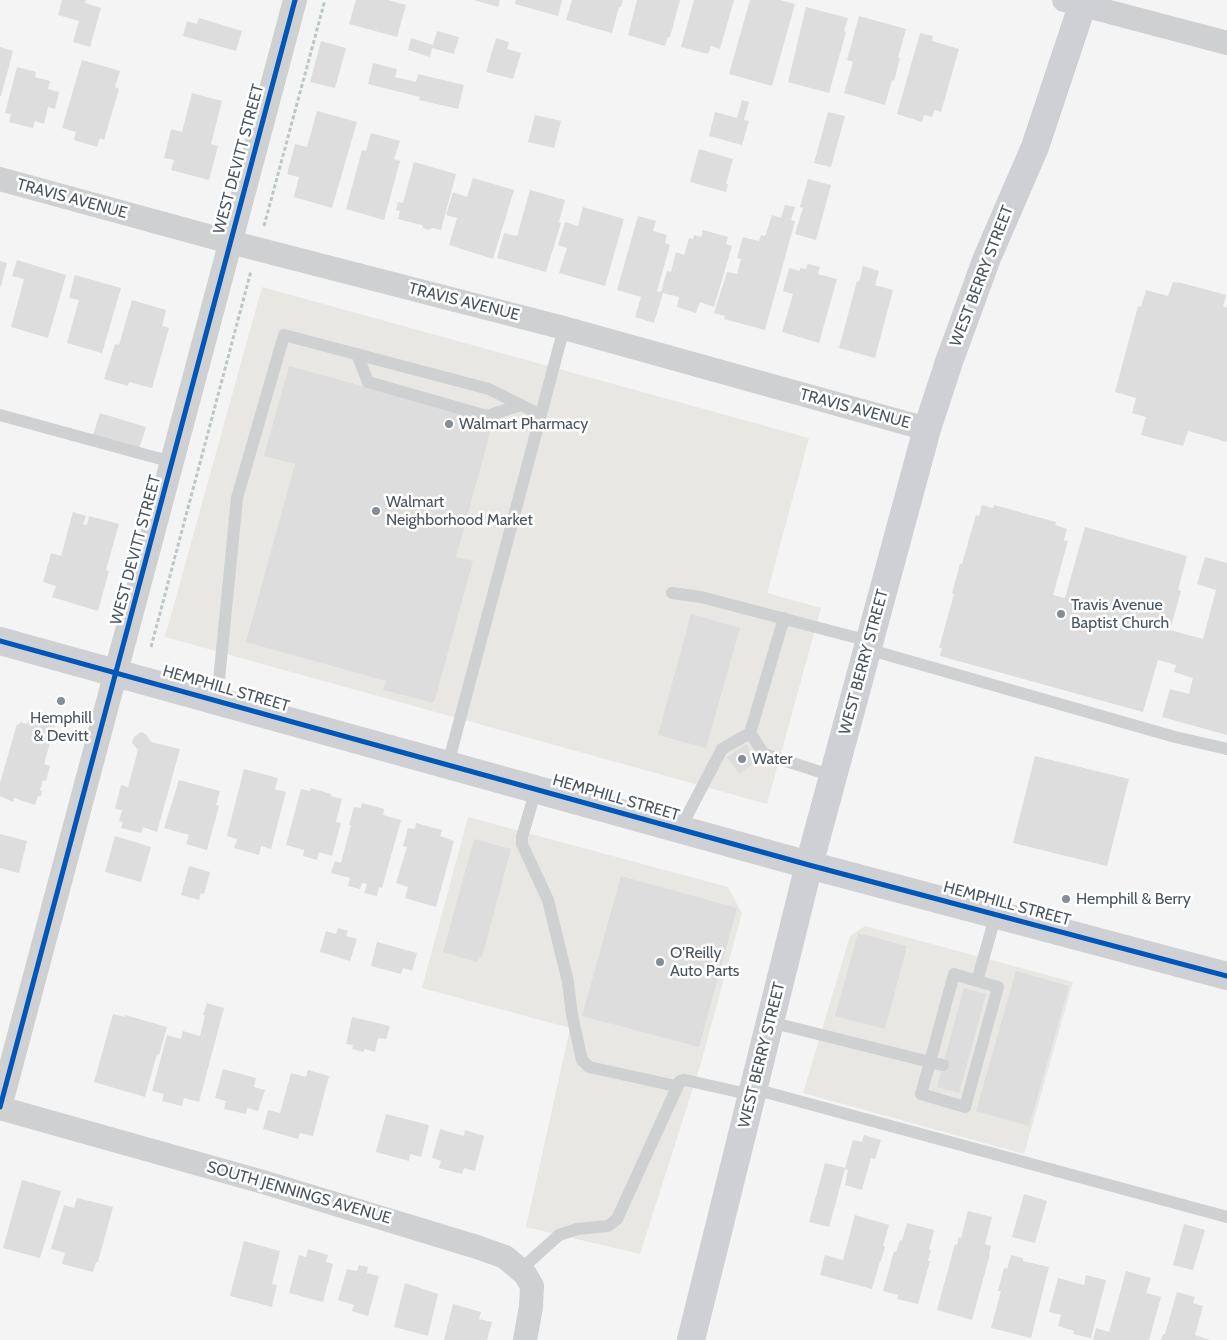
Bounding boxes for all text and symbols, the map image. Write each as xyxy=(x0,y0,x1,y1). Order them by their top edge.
street label: WEST DEVITT STREET xyxy=(210,82,268,236)
street label: TRAVIS AVENUE xyxy=(15,175,129,223)
street label: WEST BERRY STREET xyxy=(946,203,1018,349)
street label: TRAVIS AVENUE xyxy=(407,279,521,325)
street label: TRAVIS AVENUE xyxy=(798,385,912,433)
place label: Walmart Pharmacy xyxy=(459,414,588,434)
marker: Walmart Pharmacy xyxy=(443,418,455,430)
street label: WEST DEVITT STREET xyxy=(107,473,165,627)
place label: Walmart Neighborhood Market xyxy=(386,492,533,530)
marker: Walmart Neighborhood Market xyxy=(370,505,382,517)
street label: WEST BERRY STREET xyxy=(835,587,893,737)
place label: Travis Avenue Baptist Church xyxy=(1071,595,1169,633)
marker: Travis Avenue Baptist Church xyxy=(1055,608,1067,620)
street label: HEMPHILL STREET xyxy=(160,662,292,716)
marker: Hemphill & Devitt xyxy=(55,695,67,707)
place label: Hemphill & Devitt xyxy=(30,708,92,746)
place label: Water xyxy=(752,749,793,769)
marker: Water xyxy=(736,753,748,765)
street label: HEMPHILL STREET xyxy=(550,771,682,825)
street label: HEMPHILL STREET xyxy=(941,878,1073,930)
place label: Hemphill & Berry xyxy=(1076,889,1191,909)
marker: Hemphill & Berry xyxy=(1060,893,1072,905)
place label: O'Reilly Auto Parts xyxy=(670,943,739,981)
marker: O'Reilly Auto Parts xyxy=(654,956,666,968)
street label: WEST BERRY STREET xyxy=(735,980,789,1130)
street label: SOUTH JENNINGS AVENUE xyxy=(205,1158,393,1228)

